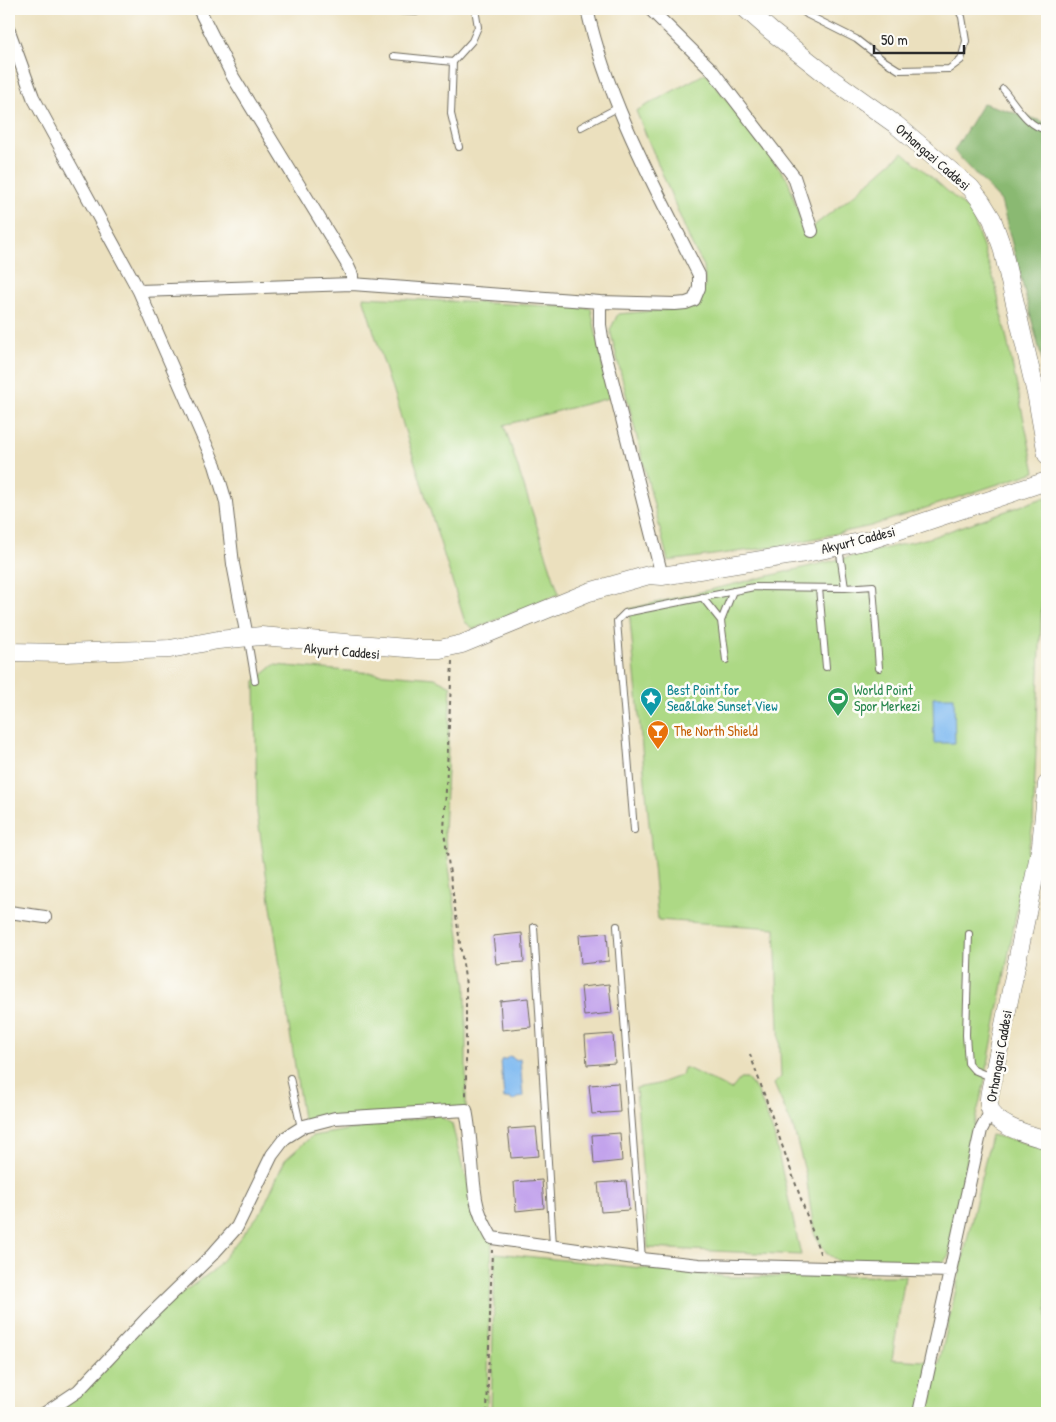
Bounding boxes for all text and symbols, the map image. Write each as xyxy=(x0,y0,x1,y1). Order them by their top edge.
scale bar xyxy=(874,22,964,54)
text: 50 m xyxy=(881,29,908,50)
street label: Orhangazi Caddesi xyxy=(891,119,975,195)
street label: Akyurt Caddesi xyxy=(819,521,897,559)
street label: Akyurt Caddesi xyxy=(303,638,381,664)
place label: Best Point for Sea&Lake Sunset View xyxy=(667,680,778,715)
place label: World Point Spor Merkezi xyxy=(854,680,920,716)
place icon: Best Point for Sea&Lake Sunset View xyxy=(639,686,663,717)
sports icon: World Point Spor Merkezi xyxy=(826,686,850,717)
bar icon: The North Shield xyxy=(646,719,670,750)
place label: The North Shield xyxy=(674,721,758,740)
street label: Orhangazi Caddesi xyxy=(981,1008,1017,1104)

